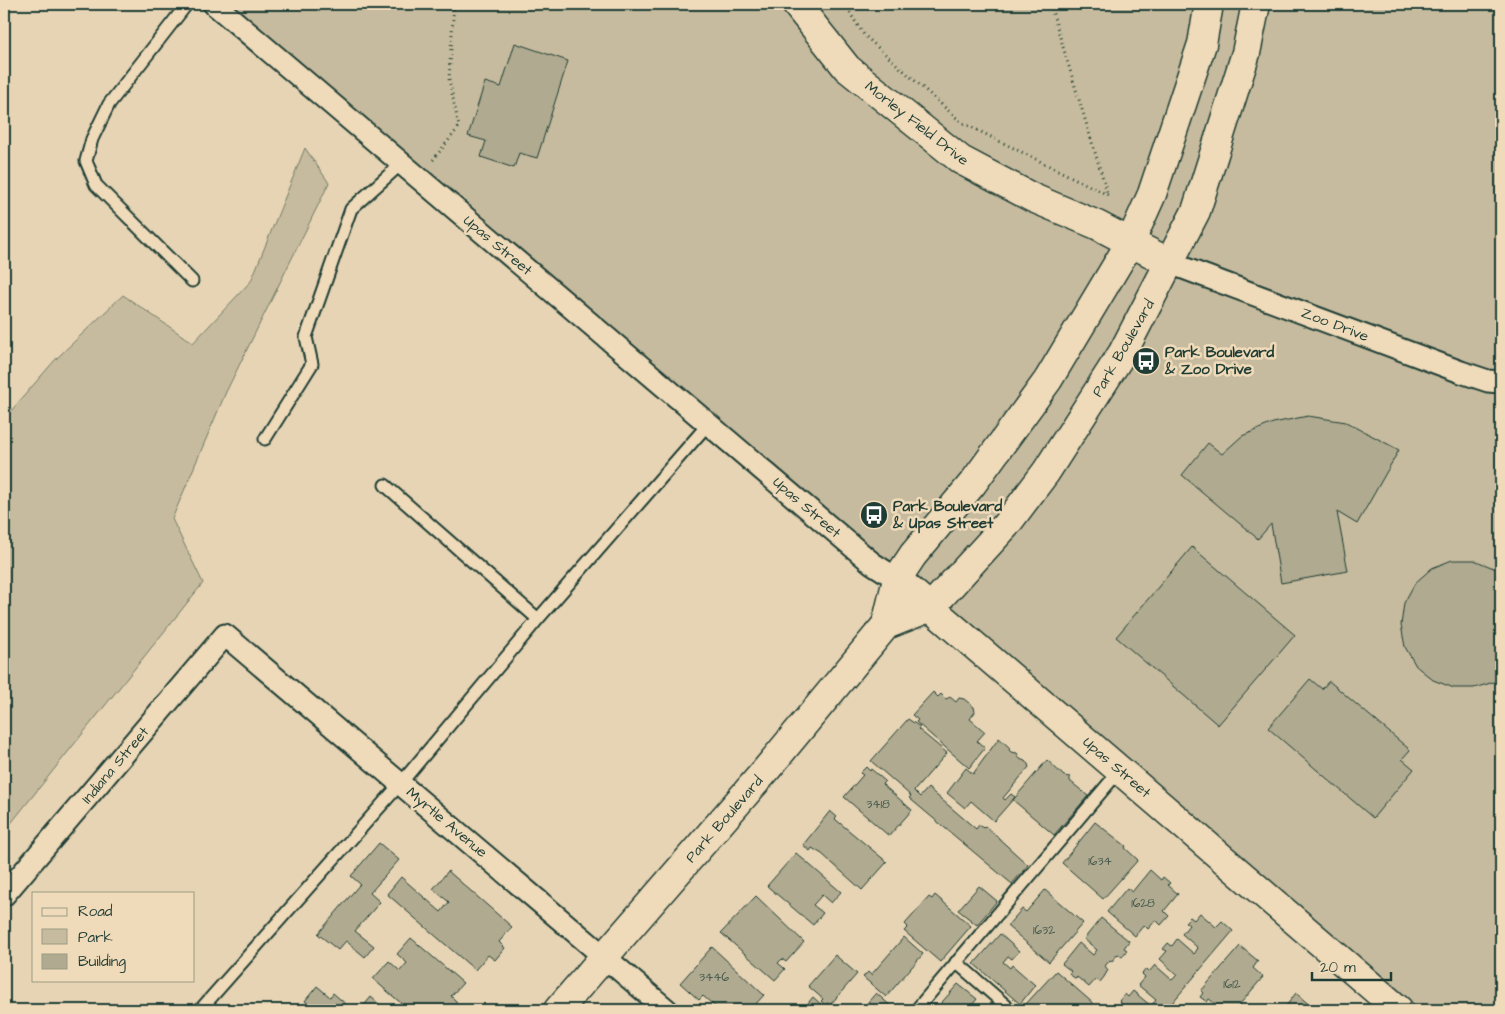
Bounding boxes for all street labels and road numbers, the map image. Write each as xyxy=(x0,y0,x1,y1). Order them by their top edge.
street label: Morley Field Drive xyxy=(860,76,973,171)
street label: Upas Street xyxy=(459,210,537,280)
street label: Park Boulevard xyxy=(1087,295,1160,401)
street label: Zoo Drive xyxy=(1298,302,1372,347)
street label: Upas Street xyxy=(768,472,845,543)
street label: Indiana Street xyxy=(77,722,154,808)
street label: Upas Street xyxy=(1078,732,1155,803)
street label: Park Boulevard xyxy=(681,771,768,867)
street label: Myrtle Avenue xyxy=(401,782,492,863)

